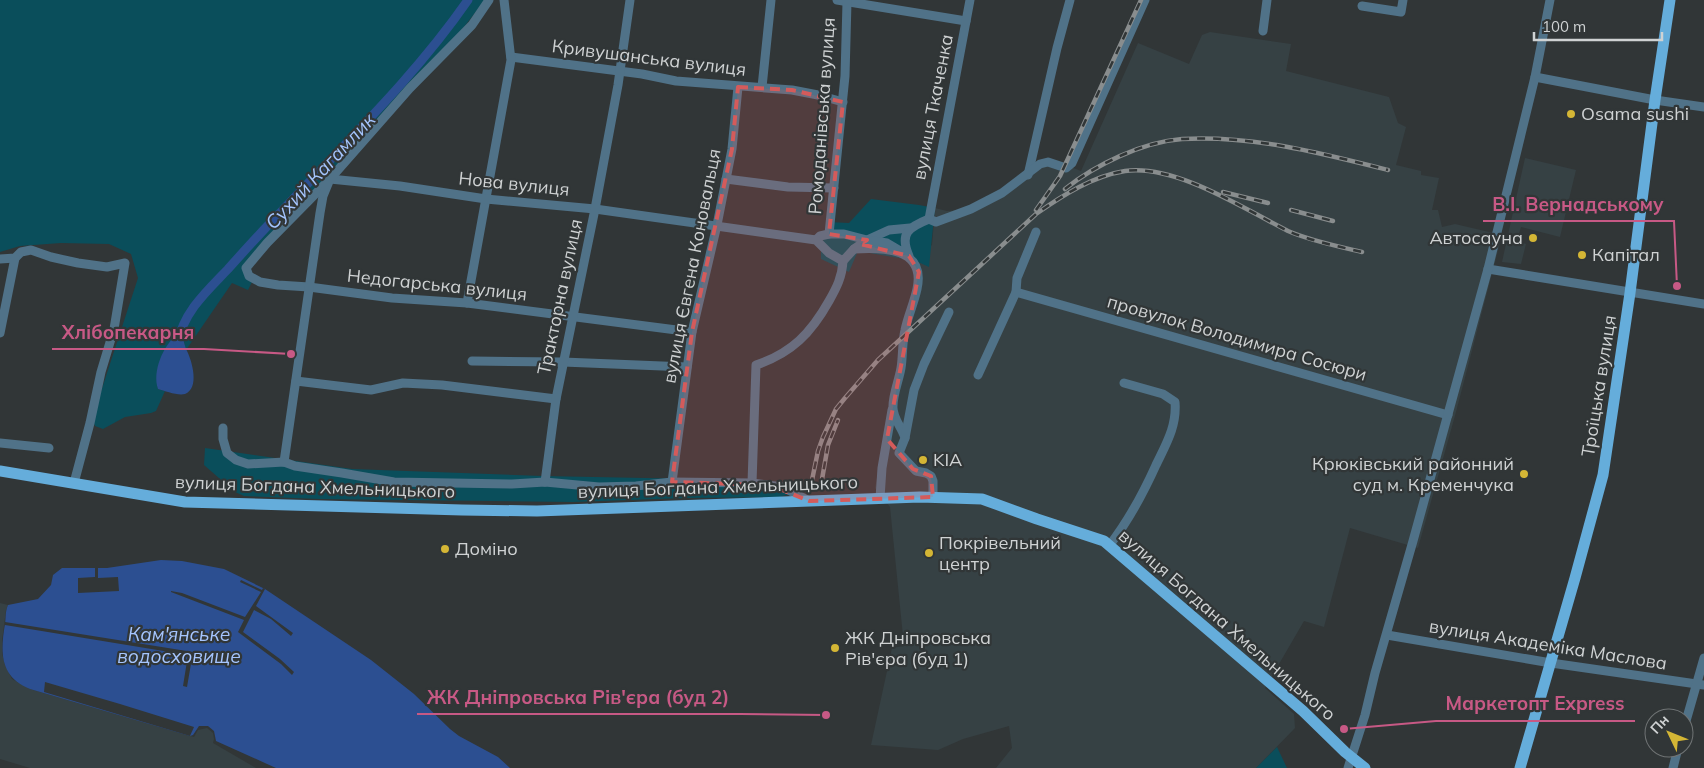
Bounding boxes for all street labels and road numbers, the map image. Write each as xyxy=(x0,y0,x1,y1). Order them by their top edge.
street label: Ромоданівська вулиця xyxy=(803,17,840,215)
street label: вулиця Ткаченка xyxy=(907,32,958,182)
street label: Кривушанська вулиця xyxy=(551,34,747,81)
street label: вулиця Євгена Коновальця xyxy=(657,147,726,385)
street label: Нова вулиця xyxy=(457,166,571,201)
street label: Тракторна вулиця xyxy=(532,217,587,377)
street label: Недогарська вулиця xyxy=(346,264,528,305)
street label: провулок Володимира Сосюри xyxy=(1105,289,1370,386)
street label: Троїцька вулиця xyxy=(1576,313,1621,458)
street label: вулиця Богдана Хмельницького xyxy=(175,470,456,503)
street label: вулиця Богдана Хмельницького xyxy=(577,470,858,503)
street label: вулиця Богдана Хмельницького xyxy=(1114,524,1341,725)
street label: вулиця Академіка Маслова xyxy=(1428,614,1669,675)

